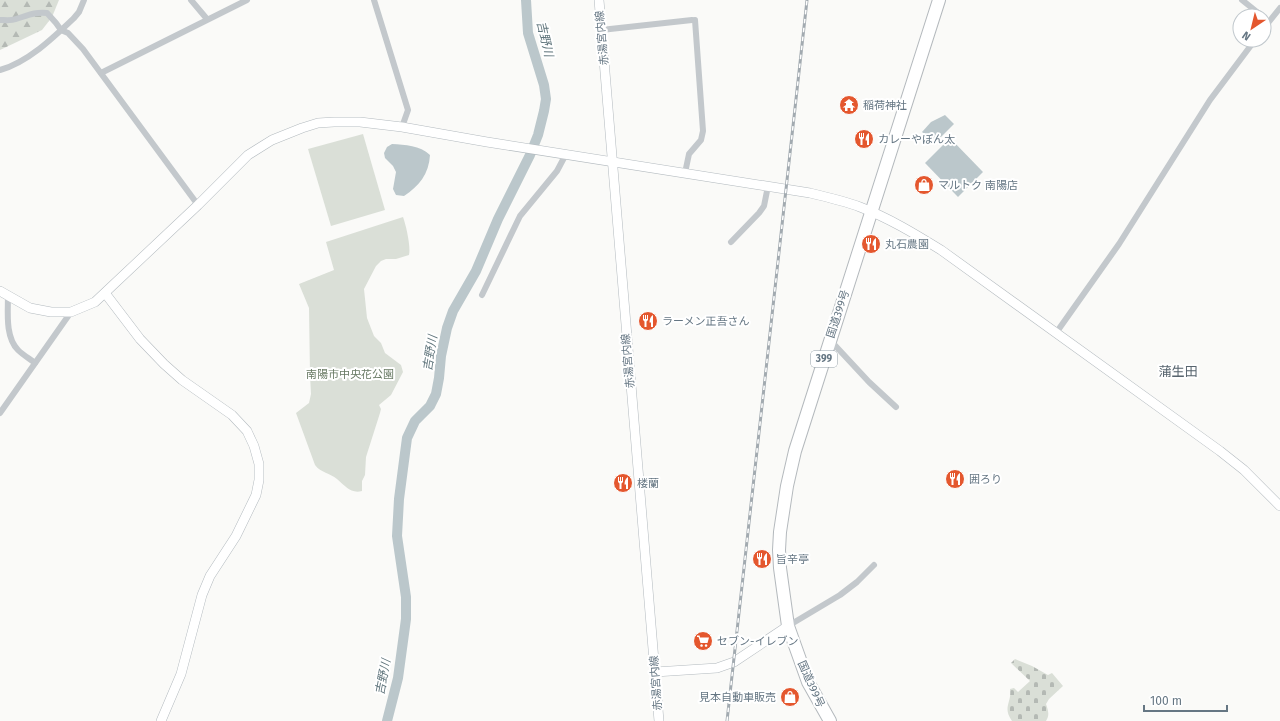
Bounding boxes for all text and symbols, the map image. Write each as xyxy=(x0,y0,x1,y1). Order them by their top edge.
north arrow xyxy=(1232,8,1272,48)
street label: 赤湯宮内線 xyxy=(593,10,611,66)
water label: 吉野川 xyxy=(534,20,556,60)
text: N xyxy=(1240,28,1253,43)
temple icon: 稲荷神社 xyxy=(838,94,860,116)
place label: 稲荷神社 xyxy=(863,99,907,112)
restaurant icon: カレーやぽん太 xyxy=(853,128,875,150)
place label: カレーやぽん太 xyxy=(878,133,955,146)
shop icon: マルトク 南陽店 xyxy=(913,174,935,196)
place label: マルトク 南陽店 xyxy=(938,179,1018,192)
restaurant icon: 丸石農園 xyxy=(860,233,882,255)
place label: 丸石農園 xyxy=(885,238,929,251)
street label: 国道399号 xyxy=(824,288,852,340)
restaurant icon: ラーメン正吾さん xyxy=(637,310,659,332)
place label: ラーメン正吾さん xyxy=(662,315,750,328)
water label: 吉野川 xyxy=(420,332,440,372)
street label: 赤湯宮内線 xyxy=(619,333,637,389)
road number: 399 xyxy=(811,351,837,367)
district label: 蒲生田 xyxy=(1158,364,1198,379)
park label: 南陽市中央花公園 xyxy=(306,368,394,381)
restaurant icon: 囲ろり xyxy=(944,468,966,490)
restaurant icon: 楼蘭 xyxy=(612,472,634,494)
place label: 囲ろり xyxy=(969,473,1002,486)
place label: 楼蘭 xyxy=(637,477,659,490)
restaurant icon: 旨辛亭 xyxy=(751,548,773,570)
place label: 旨辛亭 xyxy=(776,553,809,566)
supermarket icon: セブン-イレブン xyxy=(692,630,714,652)
place label: セブン-イレブン xyxy=(717,635,798,648)
street label: 赤湯宮内線 xyxy=(648,655,664,711)
water label: 吉野川 xyxy=(373,656,394,696)
street label: 国道399号 xyxy=(795,659,827,709)
shop icon: 見本自動車販売 xyxy=(779,686,801,708)
scale bar xyxy=(1144,687,1227,713)
place label: 見本自動車販売 xyxy=(699,691,776,704)
text: 100 m xyxy=(1150,694,1182,708)

